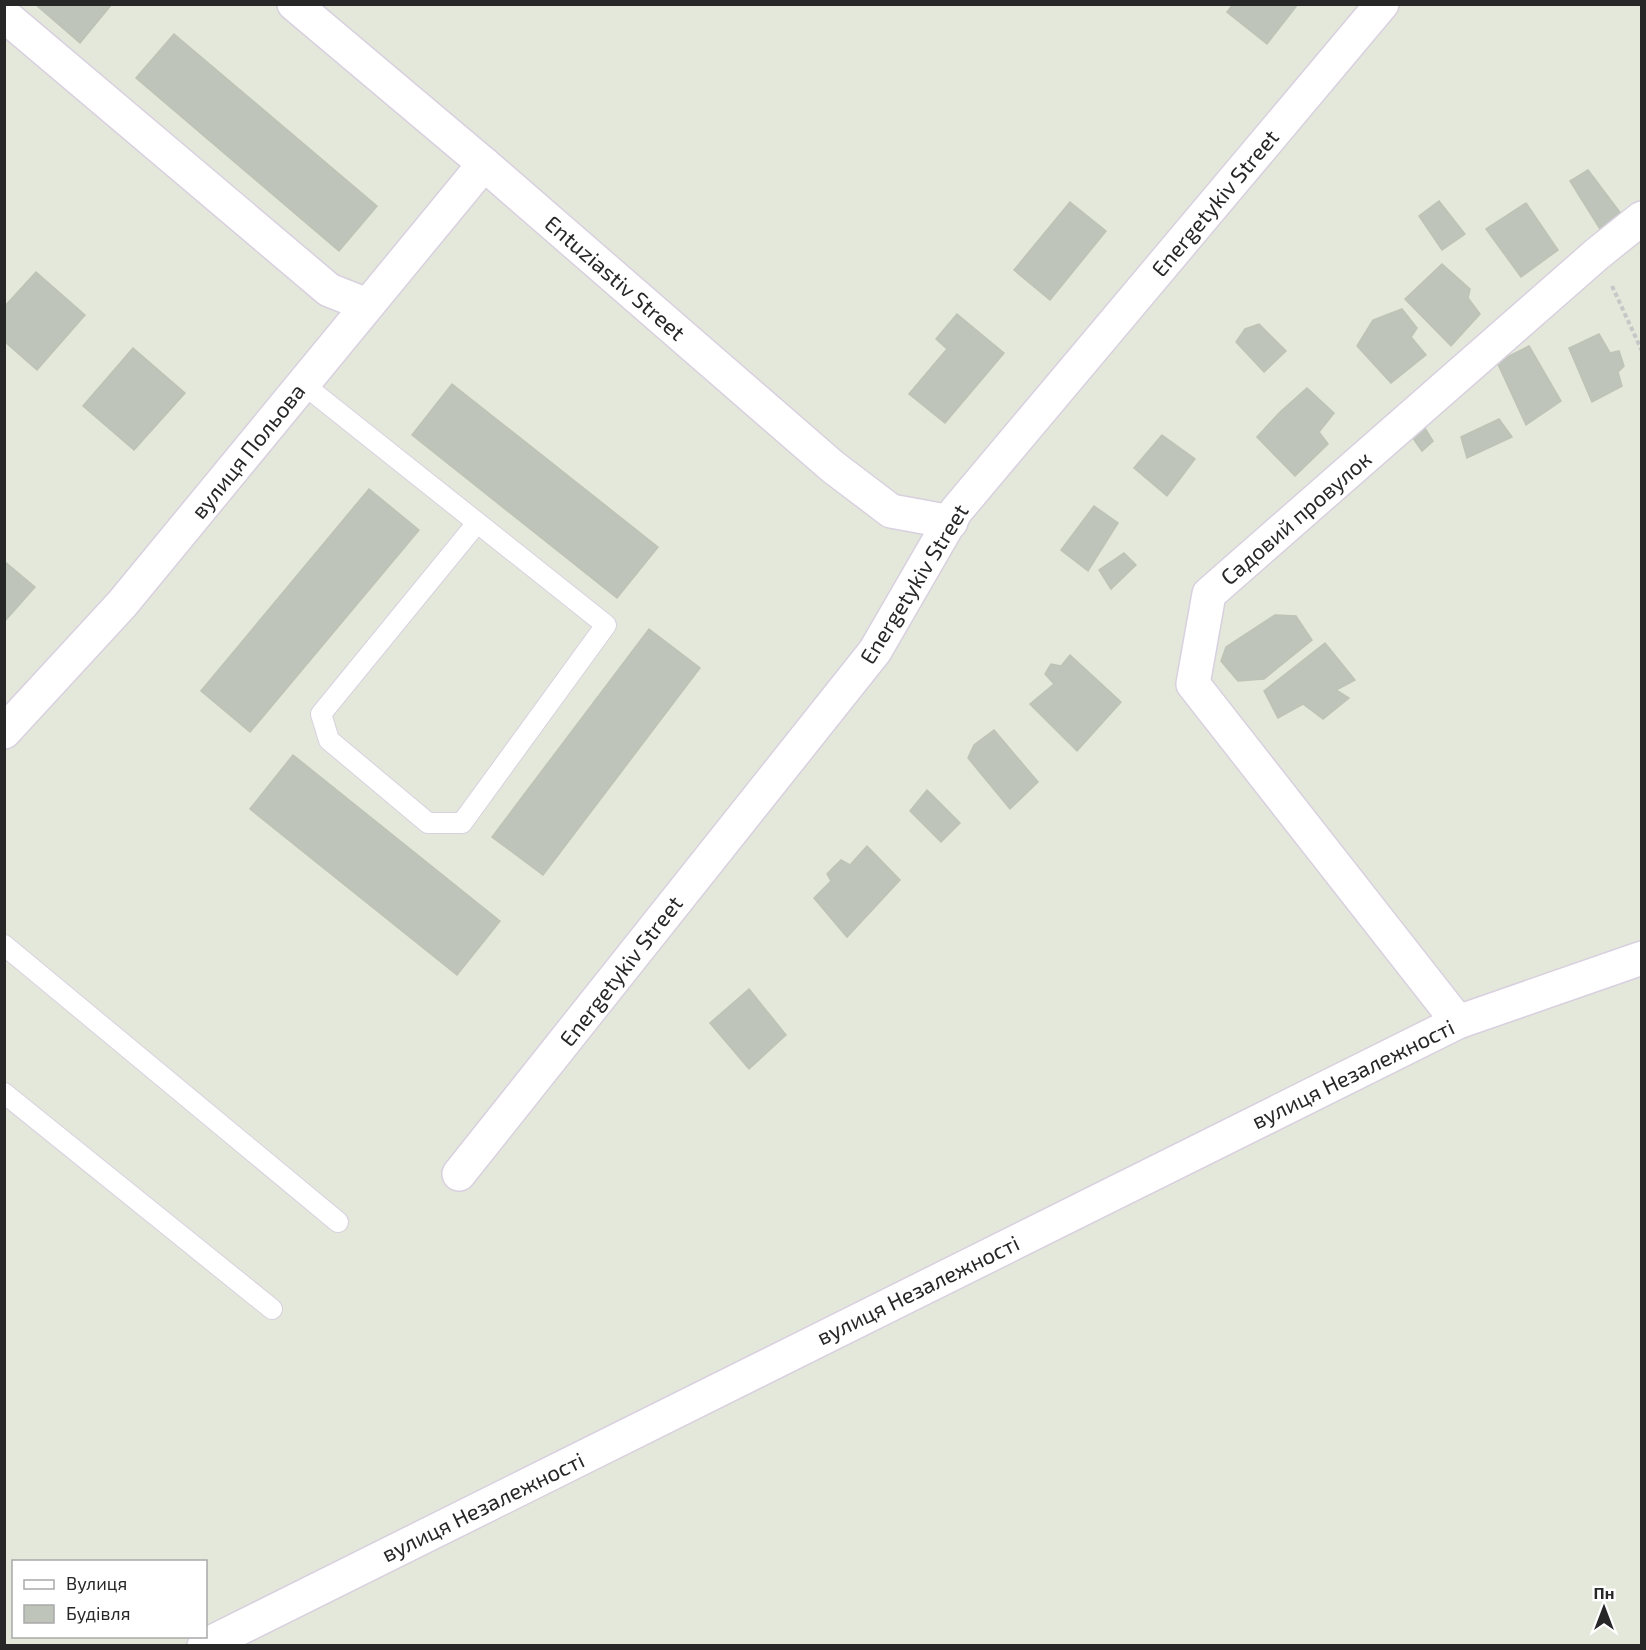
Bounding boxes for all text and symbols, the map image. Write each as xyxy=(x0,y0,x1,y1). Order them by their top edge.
street label: Energetykiv Street xyxy=(1145,124,1283,281)
street label: Entuziastiv Street xyxy=(540,209,691,345)
street label: вулиця Польова xyxy=(185,378,310,524)
street label: Садовий провулок xyxy=(1215,445,1377,590)
street label: Energetykiv Street xyxy=(853,499,973,668)
street label: Energetykiv Street xyxy=(553,890,687,1051)
street label: вулиця Незалежності xyxy=(1247,1013,1458,1134)
street label: вулиця Незалежності xyxy=(812,1229,1023,1350)
street label: вулиця Незалежності xyxy=(377,1446,588,1567)
legend xyxy=(12,1560,207,1638)
text: Вулиця xyxy=(66,1572,127,1594)
north arrow xyxy=(1574,1578,1634,1638)
text: Пн xyxy=(1594,1583,1614,1602)
text: Будівля xyxy=(66,1602,130,1624)

